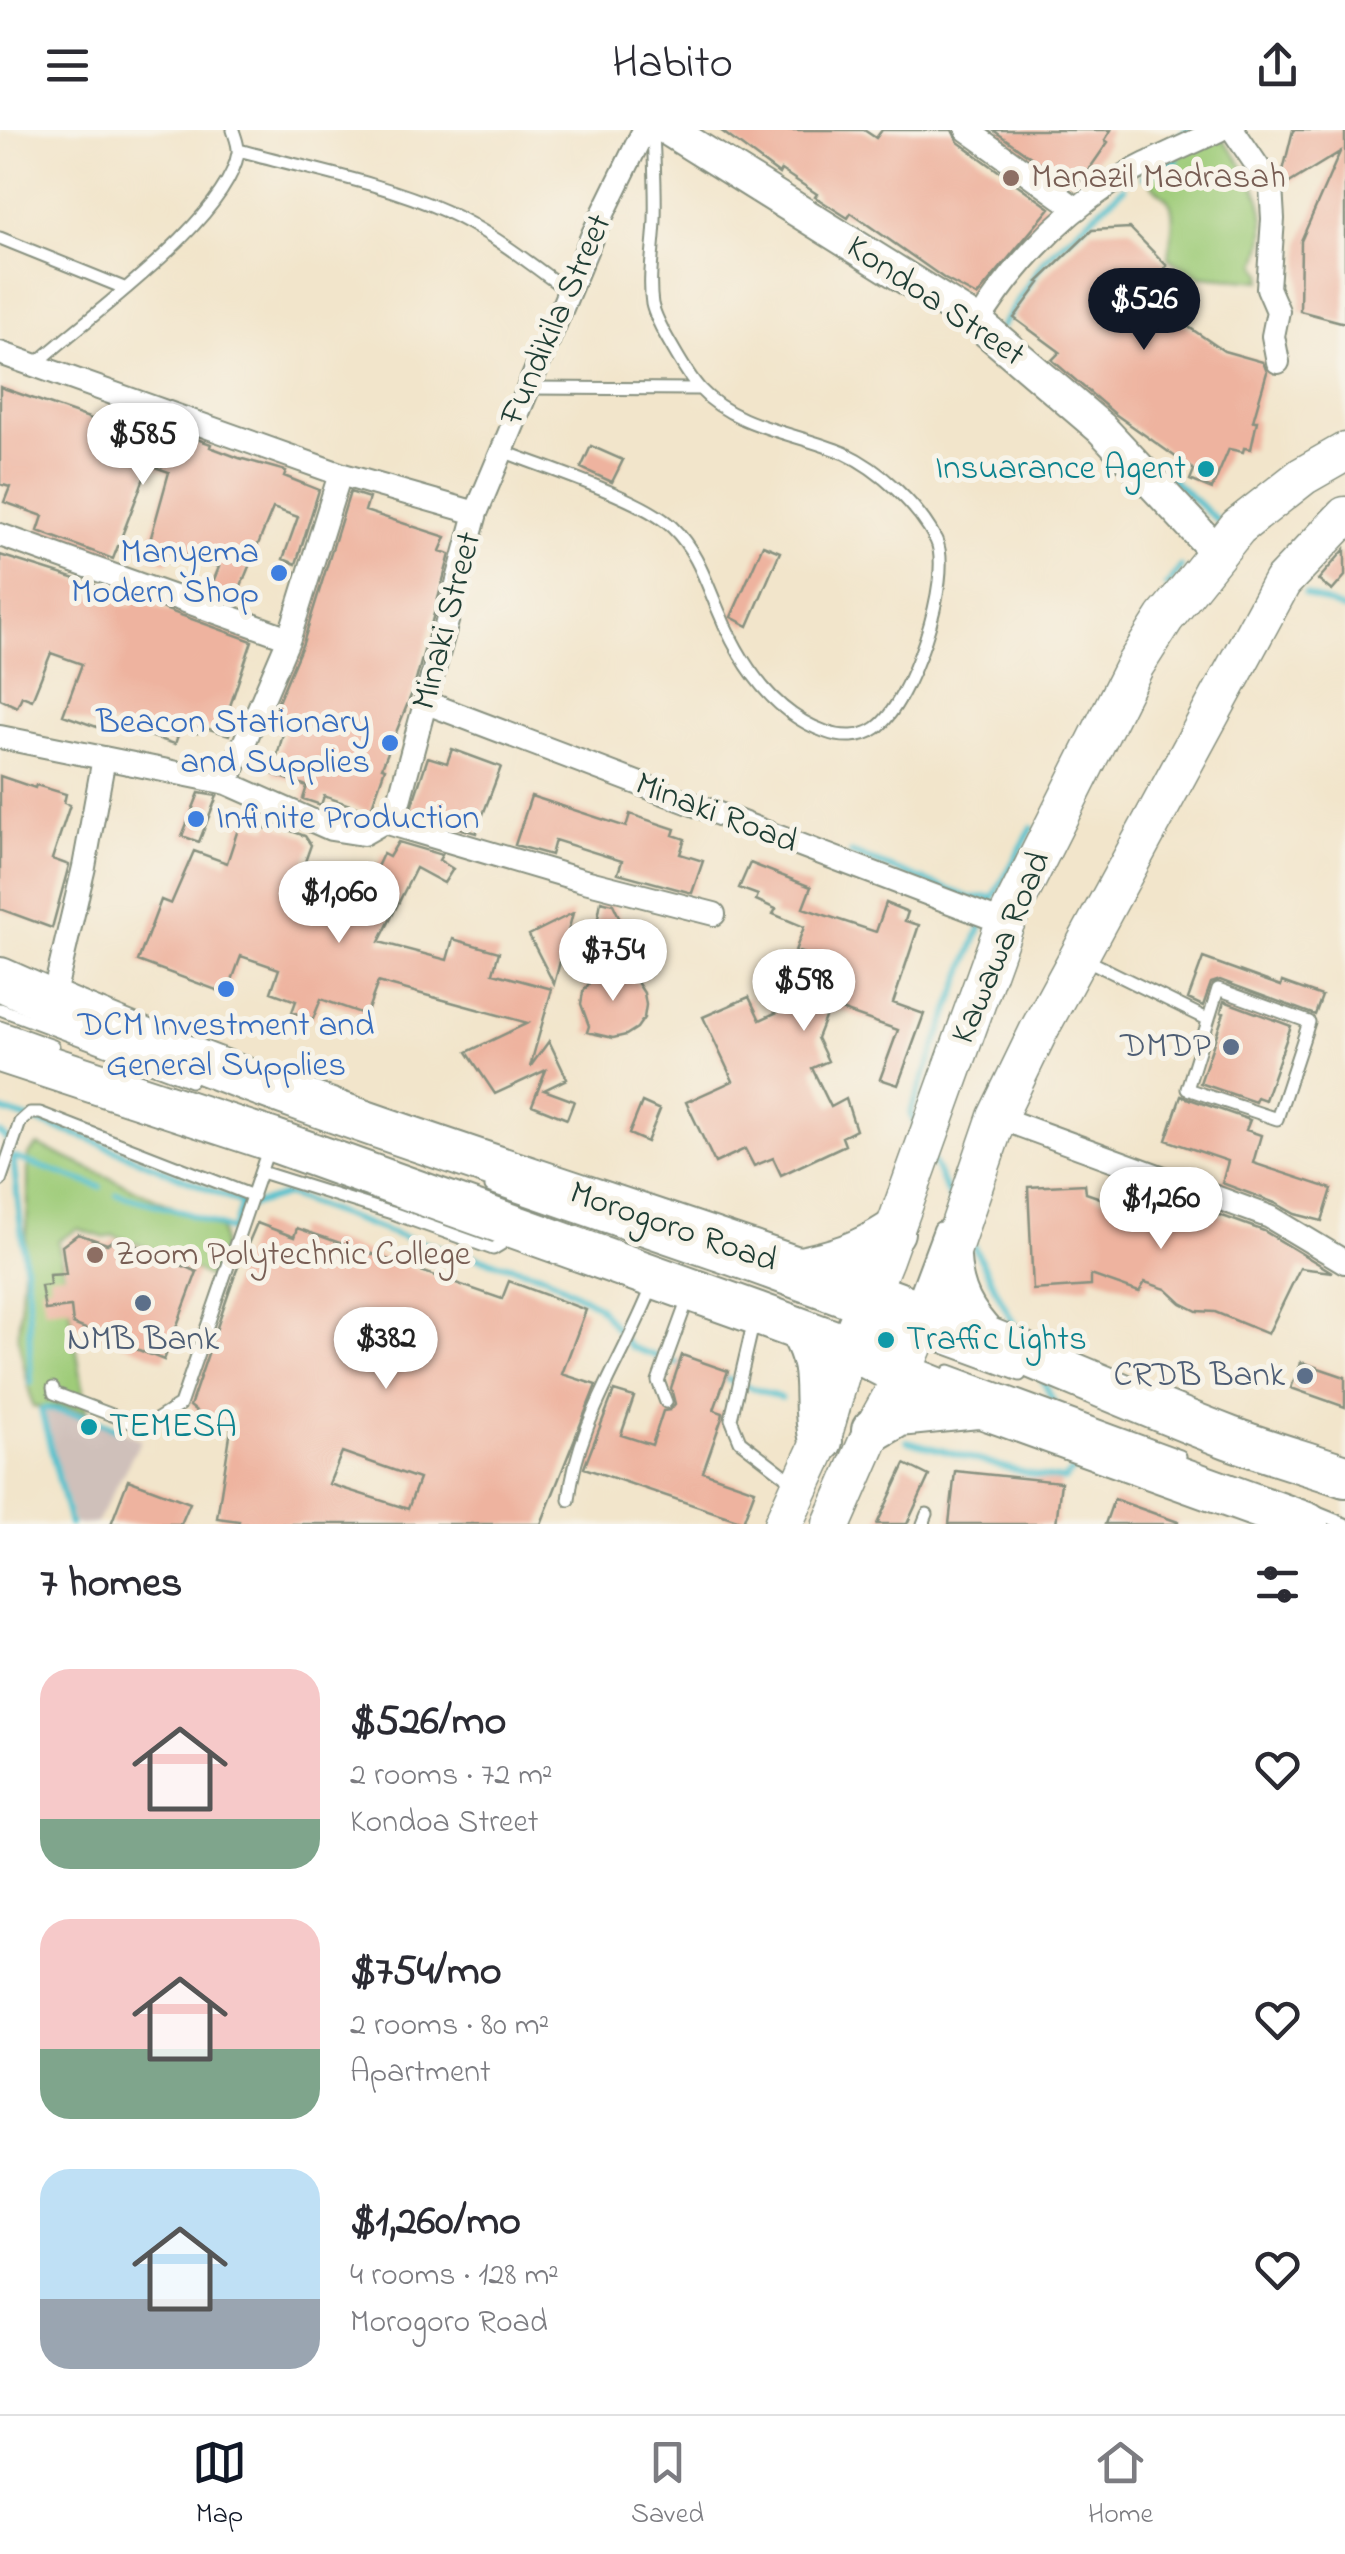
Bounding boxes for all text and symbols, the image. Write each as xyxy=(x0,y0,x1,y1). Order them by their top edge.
text: Habito xyxy=(612,32,733,98)
icon: menu xyxy=(40,38,95,93)
icon: share xyxy=(1250,38,1305,93)
place label: Manazil Madrasah xyxy=(1031,153,1286,204)
marker: Manazil Madrasah xyxy=(1000,167,1022,189)
street label: Fundikila Street xyxy=(487,206,627,435)
street label: Kondoa Street xyxy=(835,223,1035,381)
pin: $526 xyxy=(1085,268,1203,353)
text: $526 xyxy=(1110,277,1178,324)
pin: $585 xyxy=(84,403,202,488)
text: $585 xyxy=(109,412,177,459)
place label: Insuarance Agent xyxy=(935,444,1186,495)
marker: Insuarance Agent xyxy=(1195,458,1217,480)
street label: Minaki Street xyxy=(400,526,496,716)
place label: Manyema Modern Shop xyxy=(71,528,259,619)
marker: Manyema Modern Shop xyxy=(268,562,290,584)
place label: Beacon Stationary and Supplies xyxy=(95,698,370,789)
marker: Beacon Stationary and Supplies xyxy=(379,732,401,754)
street label: Minaki Road xyxy=(627,760,805,868)
place label: Infinite Production xyxy=(216,794,480,845)
marker: Infinite Production xyxy=(185,808,207,830)
street label: Kawawa Road xyxy=(939,844,1065,1052)
pin: $1,060 xyxy=(258,861,420,946)
text: $1,060 xyxy=(301,870,377,917)
pin: $754 xyxy=(554,919,672,1004)
text: $754 xyxy=(581,928,645,975)
pin: $598 xyxy=(745,949,863,1034)
text: $598 xyxy=(774,958,834,1005)
marker: DCM Investment and General Supplies xyxy=(215,978,237,1000)
place label: DCM Investment and General Supplies xyxy=(77,1001,374,1092)
place label: DMDP xyxy=(1119,1022,1211,1073)
marker: DMDP xyxy=(1220,1036,1242,1058)
pin: $1,260 xyxy=(1080,1167,1242,1252)
street label: Morogoro Road xyxy=(562,1169,784,1287)
text: $1,260 xyxy=(1122,1176,1200,1223)
place label: Zoom Polytechnic College xyxy=(115,1230,471,1281)
marker: Zoom Polytechnic College xyxy=(84,1244,106,1266)
marker: NMB Bank xyxy=(132,1292,154,1314)
pin: $382 xyxy=(327,1307,445,1392)
place label: NMB Bank xyxy=(67,1315,220,1366)
place label: Traffic Lights xyxy=(906,1315,1087,1366)
text: $382 xyxy=(356,1316,416,1363)
marker: Traffic Lights xyxy=(875,1329,897,1351)
place label: CRDB Bank xyxy=(1113,1351,1286,1402)
marker: CRDB Bank xyxy=(1294,1365,1316,1387)
place label: TEMESA xyxy=(109,1402,237,1453)
marker: TEMESA xyxy=(78,1416,100,1438)
text: 7 homes xyxy=(40,1554,182,1615)
icon: filters xyxy=(1250,1557,1305,1612)
text: $526/mo xyxy=(350,1692,506,1753)
icon: home xyxy=(120,1709,240,1829)
icon: heart xyxy=(1250,1742,1305,1797)
text: 2 rooms · 72 m² xyxy=(350,1753,552,1800)
text: Kondoa Street xyxy=(350,1800,538,1847)
text: $754/mo xyxy=(350,1942,502,2003)
icon: home xyxy=(120,1959,240,2079)
icon: heart xyxy=(1250,1992,1305,2047)
text: 2 rooms · 80 m² xyxy=(350,2003,549,2050)
text: Apartment xyxy=(350,2050,491,2097)
text: $1,260/mo xyxy=(350,2192,521,2253)
icon: home xyxy=(120,2209,240,2329)
icon: heart xyxy=(1250,2242,1305,2297)
text: 4 rooms · 128 m² xyxy=(350,2253,559,2300)
text: Morogoro Road xyxy=(350,2300,548,2347)
tab: Map xyxy=(192,2435,247,2536)
tab: Saved xyxy=(631,2435,704,2536)
tab: Home xyxy=(1088,2435,1153,2536)

